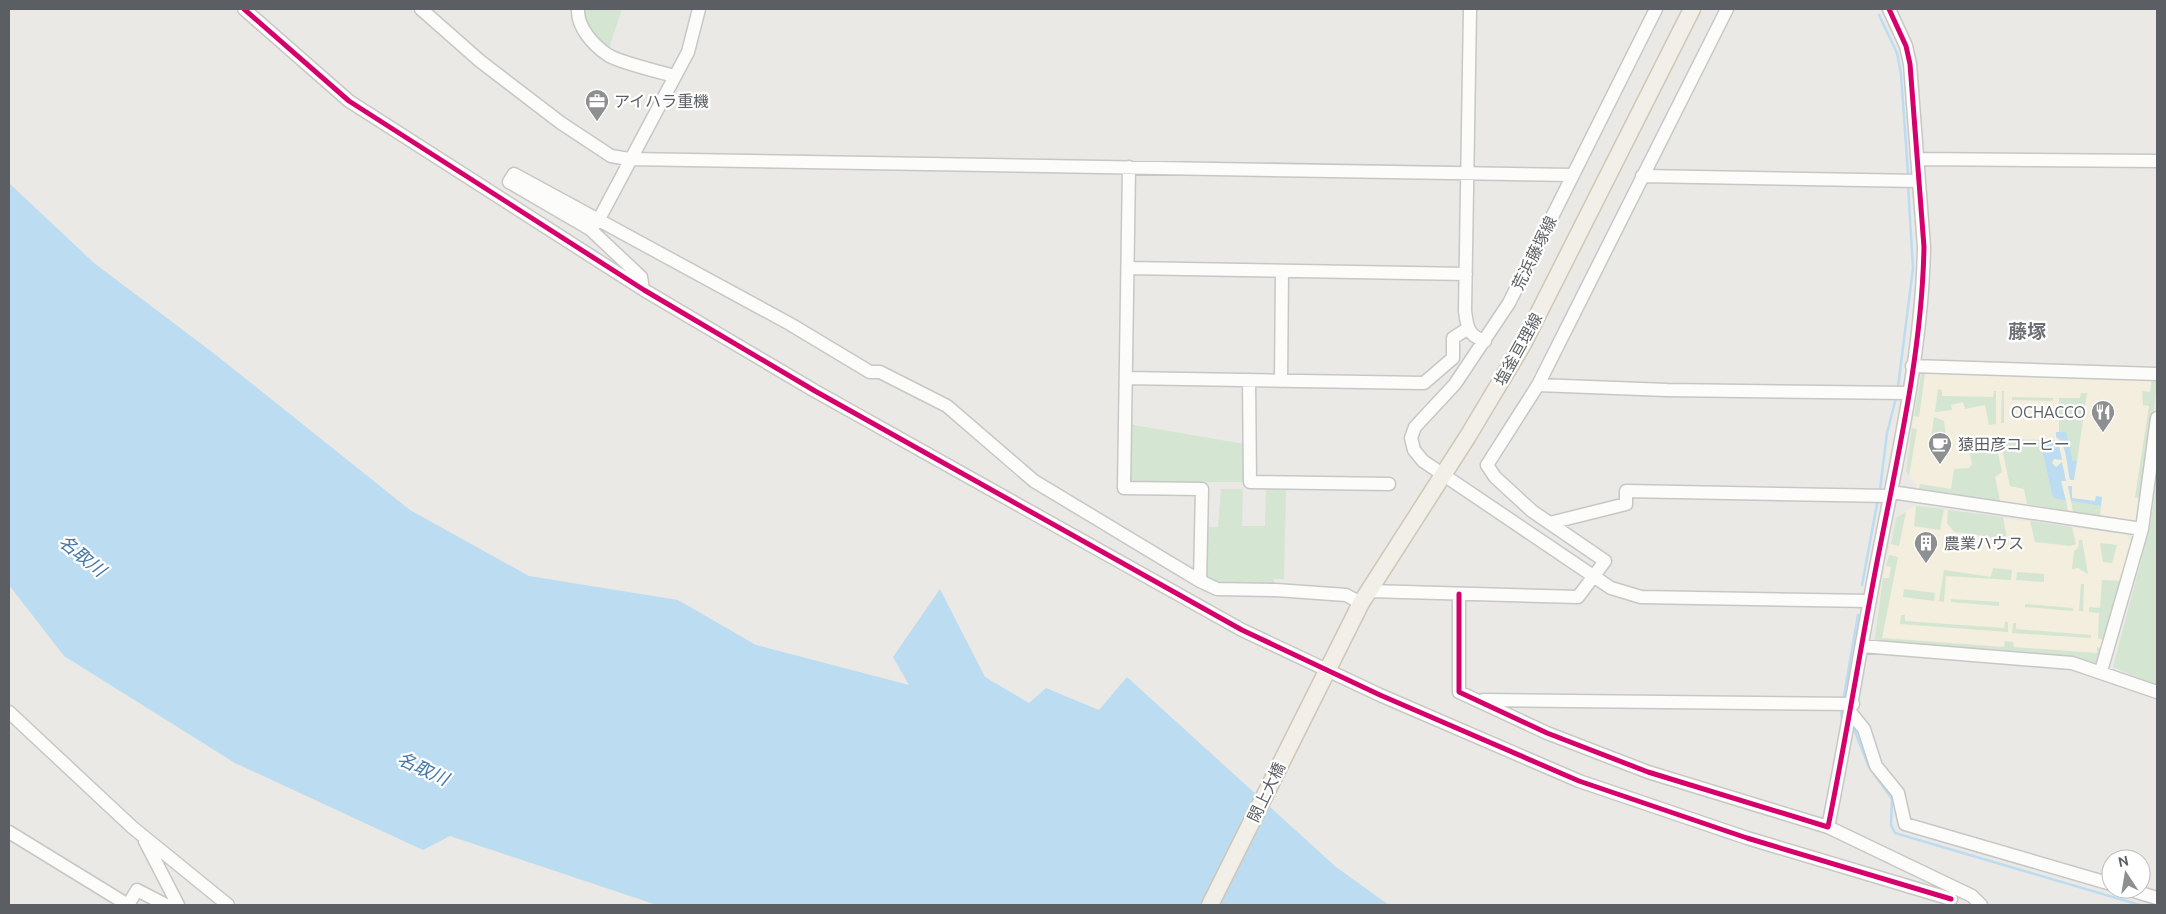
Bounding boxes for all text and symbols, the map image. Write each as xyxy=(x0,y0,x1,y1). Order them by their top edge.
office icon: アイハラ重機 xyxy=(584,88,610,122)
place label: アイハラ重機 xyxy=(614,92,709,110)
street label: 荒浜藤塚線 xyxy=(1508,213,1560,293)
street label: 塩釜亘理線 xyxy=(1491,310,1545,388)
district label: 藤塚 xyxy=(2008,320,2046,342)
restaurant icon: OCHACCO xyxy=(2090,399,2116,433)
place label: OCHACCO xyxy=(2011,403,2086,421)
cafe icon: 猿田彦コーヒー xyxy=(1927,431,1953,465)
place label: 猿田彦コーヒー xyxy=(1958,435,2070,453)
water label: 名取川 xyxy=(55,530,111,581)
building icon: 農業ハウス xyxy=(1913,530,1939,564)
place label: 農業ハウス xyxy=(1944,534,2024,552)
water label: 名取川 xyxy=(395,748,454,789)
street label: 閖上大橋 xyxy=(1244,759,1288,825)
north arrow xyxy=(2101,849,2151,899)
text: N xyxy=(2117,852,2130,870)

